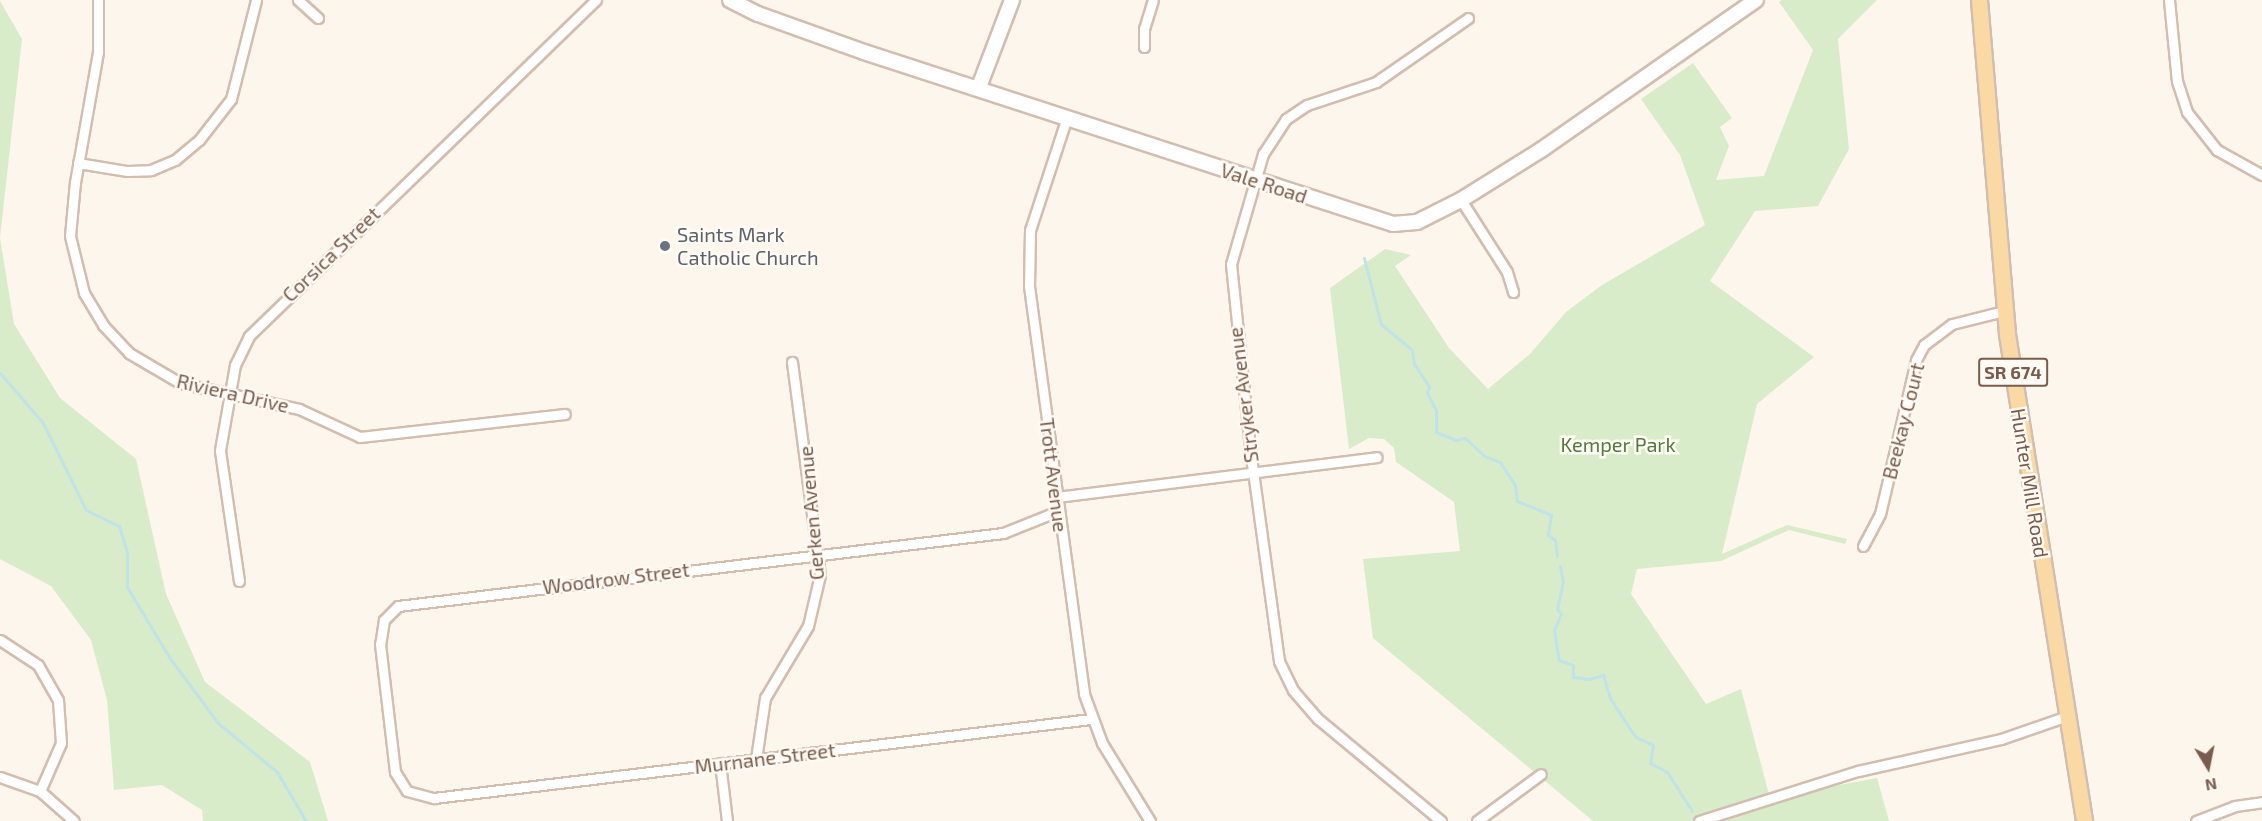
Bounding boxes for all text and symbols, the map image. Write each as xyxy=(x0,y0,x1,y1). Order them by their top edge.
street label: Vale Road xyxy=(1218,158,1310,208)
street label: Corsica Street xyxy=(277,201,385,307)
place label: Saints Mark Catholic Church xyxy=(677,222,819,269)
marker: Saints Mark Catholic Church xyxy=(658,239,672,253)
street label: Stryker Avenue xyxy=(1223,325,1263,465)
road number: SR 674 xyxy=(1977,357,2049,387)
street label: Beekay Court xyxy=(1877,360,1929,482)
street label: Riviera Drive xyxy=(174,368,292,418)
street label: Hunter Mill Road xyxy=(2006,406,2054,560)
street label: Trott Avenue xyxy=(1035,416,1073,534)
park label: Kemper Park xyxy=(1560,432,1676,456)
street label: Gerken Avenue xyxy=(793,445,829,581)
street label: Woodrow Street xyxy=(541,557,691,599)
street label: Murnane Street xyxy=(693,737,837,779)
north arrow xyxy=(2178,737,2238,797)
text: N xyxy=(2204,775,2219,796)

